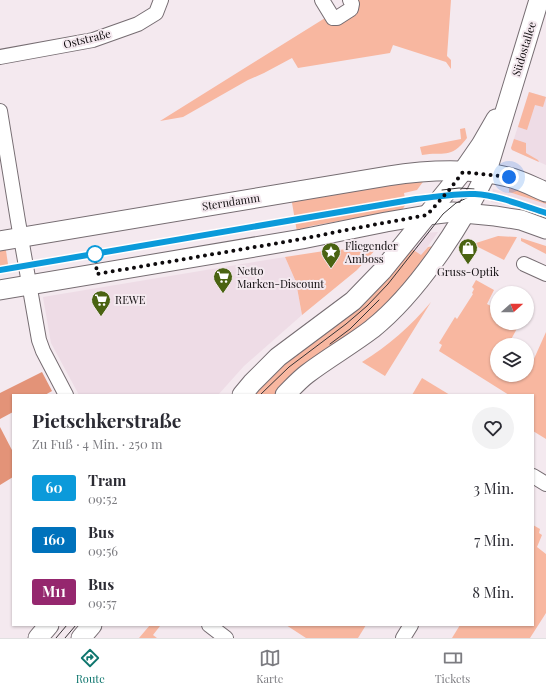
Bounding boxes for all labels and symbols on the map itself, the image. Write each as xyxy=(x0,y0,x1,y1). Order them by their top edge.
street label: Südostallee xyxy=(508,19,539,78)
street label: Oststraße xyxy=(62,25,112,52)
your location xyxy=(499,167,519,187)
street label: Sterndamm xyxy=(201,190,261,213)
shop icon: Gruss-Optik xyxy=(457,237,479,265)
place label: Fliegender Amboss xyxy=(344,238,398,266)
place icon: Fliegender Amboss xyxy=(320,241,342,269)
unlabelled marker xyxy=(86,245,104,263)
place label: Netto Marken-Discount xyxy=(237,263,324,291)
place label: Gruss-Optik xyxy=(437,264,499,279)
supermarket icon: Netto Marken-Discount xyxy=(212,266,234,294)
north arrow xyxy=(490,286,534,330)
supermarket icon: REWE xyxy=(90,289,112,317)
place label: REWE xyxy=(115,292,146,307)

